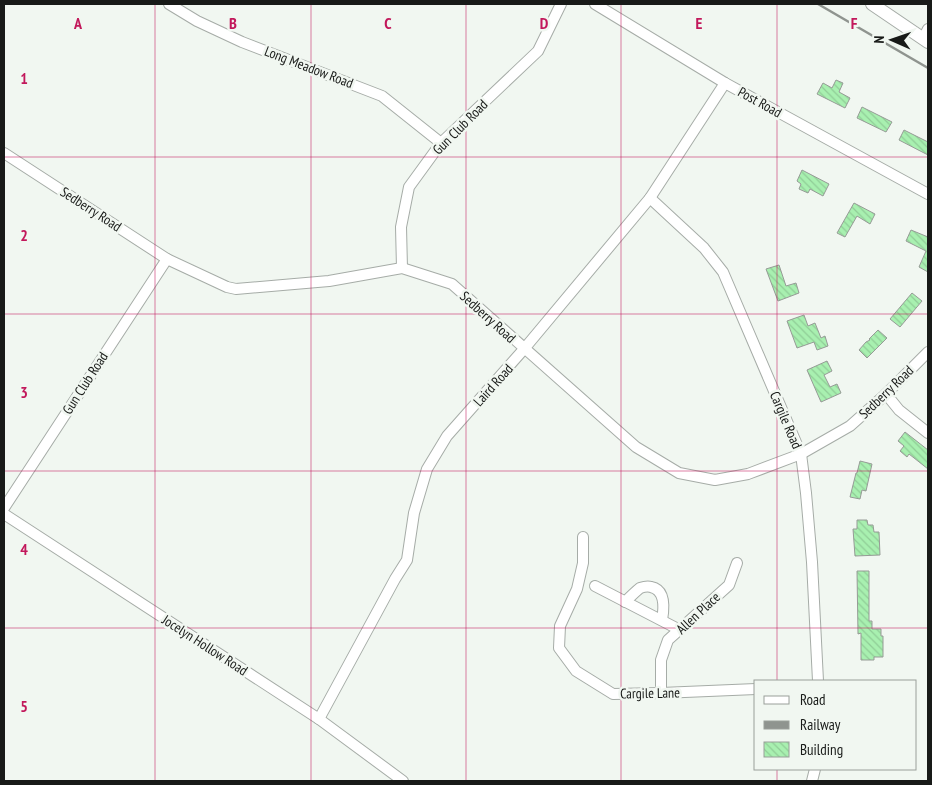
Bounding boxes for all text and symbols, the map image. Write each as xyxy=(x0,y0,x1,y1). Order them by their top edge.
text: A xyxy=(73,13,83,33)
text: B xyxy=(229,13,237,33)
text: C xyxy=(384,13,392,33)
text: D xyxy=(540,13,549,33)
text: E xyxy=(696,13,703,33)
text: F xyxy=(851,13,858,33)
north arrow xyxy=(867,15,917,65)
text: N xyxy=(870,35,888,44)
street label: Long Meadow Road xyxy=(262,42,356,92)
text: 1 xyxy=(20,68,28,88)
street label: Post Road xyxy=(735,83,785,121)
street label: Gun Club Road xyxy=(429,96,491,158)
street label: Sedberry Road xyxy=(57,183,125,235)
text: 2 xyxy=(20,225,28,245)
street label: Sedberry Road xyxy=(456,287,520,347)
street label: Gun Club Road xyxy=(58,348,112,418)
street label: Laird Road xyxy=(469,360,517,410)
street label: Sedberry Road xyxy=(855,362,917,422)
text: 3 xyxy=(20,382,28,402)
street label: Cargile Road xyxy=(766,389,806,451)
text: 4 xyxy=(20,539,28,559)
street label: Allen Place xyxy=(672,588,724,638)
street label: Jocelyn Hollow Road xyxy=(158,610,251,679)
legend xyxy=(754,680,917,770)
street label: Cargile Lane xyxy=(620,683,680,703)
text: Road xyxy=(800,690,826,709)
text: 5 xyxy=(20,696,28,716)
text: Railway xyxy=(800,715,841,734)
text: Building xyxy=(800,740,843,759)

